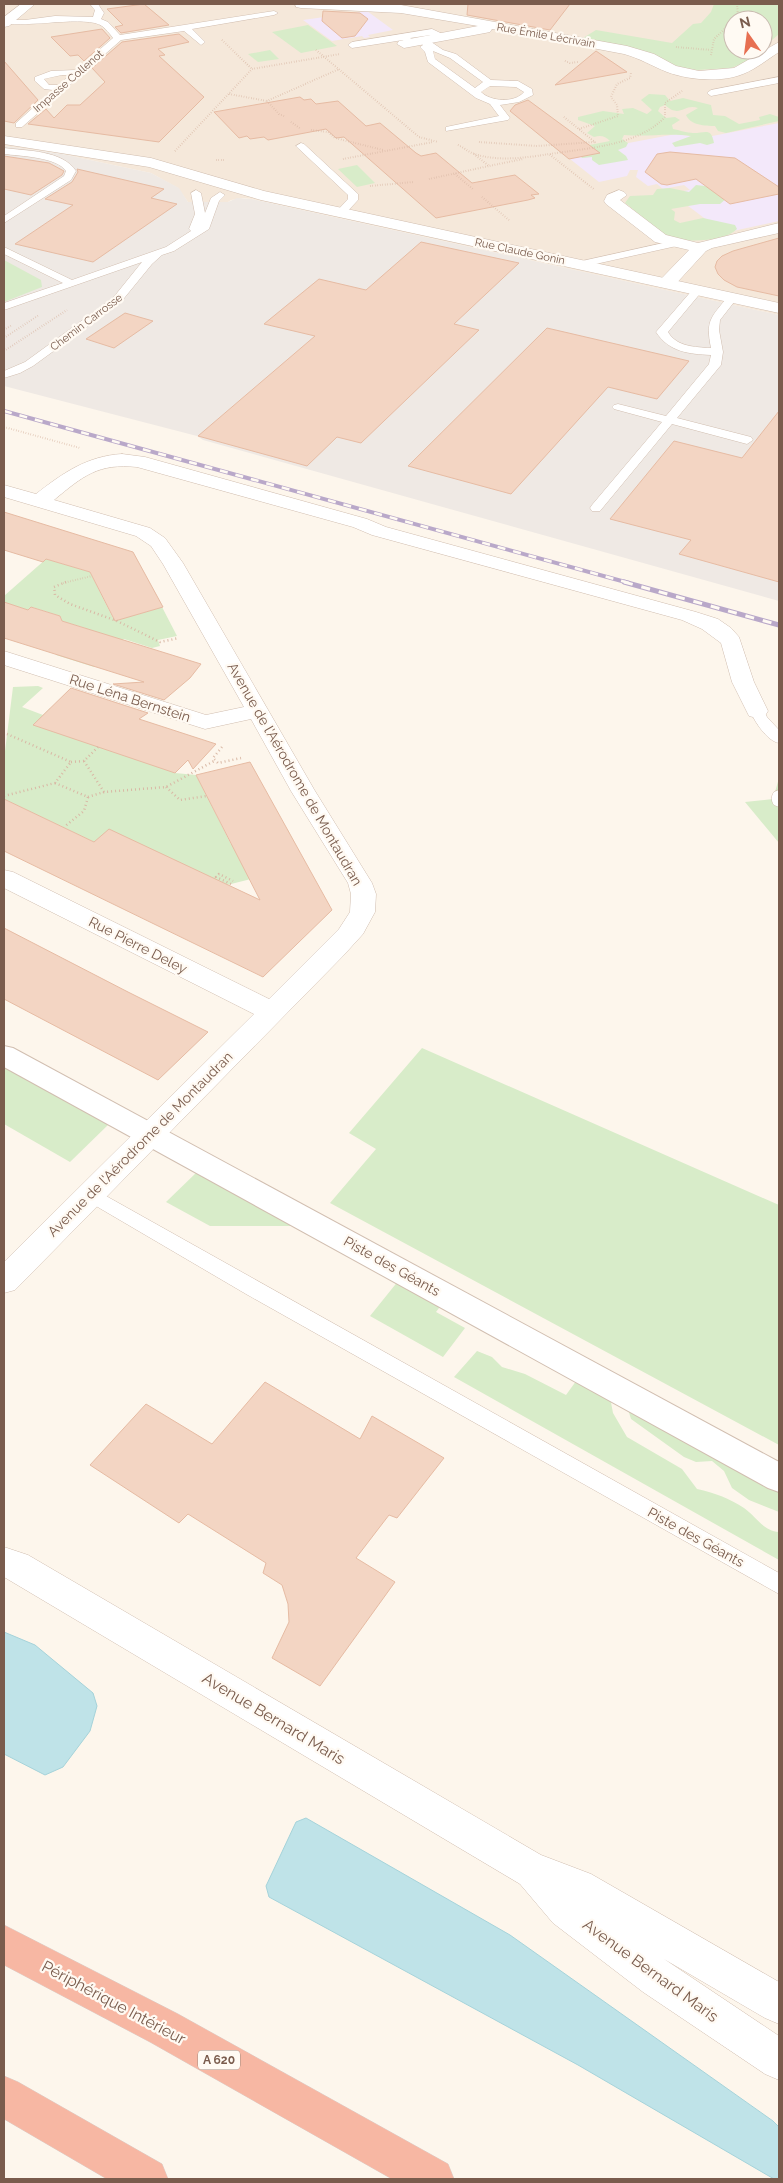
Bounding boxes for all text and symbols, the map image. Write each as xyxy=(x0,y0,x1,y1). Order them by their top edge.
north arrow xyxy=(723,10,773,60)
text: N xyxy=(738,13,752,31)
street label: Rue Émile Lécrivain xyxy=(496,19,596,51)
street label: Impasse Collenot xyxy=(31,47,106,115)
street label: Rue Claude Gonin xyxy=(474,236,566,267)
street label: Chemin Carrosse xyxy=(48,291,125,354)
street label: Avenue de l'Aérodrome de Montaudran xyxy=(224,660,366,888)
street label: Rue Léna Bernstein xyxy=(68,671,192,725)
street label: Rue Pierre Deley xyxy=(86,913,190,977)
street label: Avenue de l'Aérodrome de Montaudran xyxy=(44,1048,236,1240)
street label: Piste des Géants xyxy=(341,1233,443,1299)
street label: Piste des Géants xyxy=(645,1504,747,1570)
street label: Avenue Bernard Maris xyxy=(199,1668,349,1769)
street label: Avenue Bernard Maris xyxy=(579,1915,722,2026)
street label: Périphérique Intérieur xyxy=(39,1956,189,2049)
road number: A 620 xyxy=(198,2050,240,2070)

